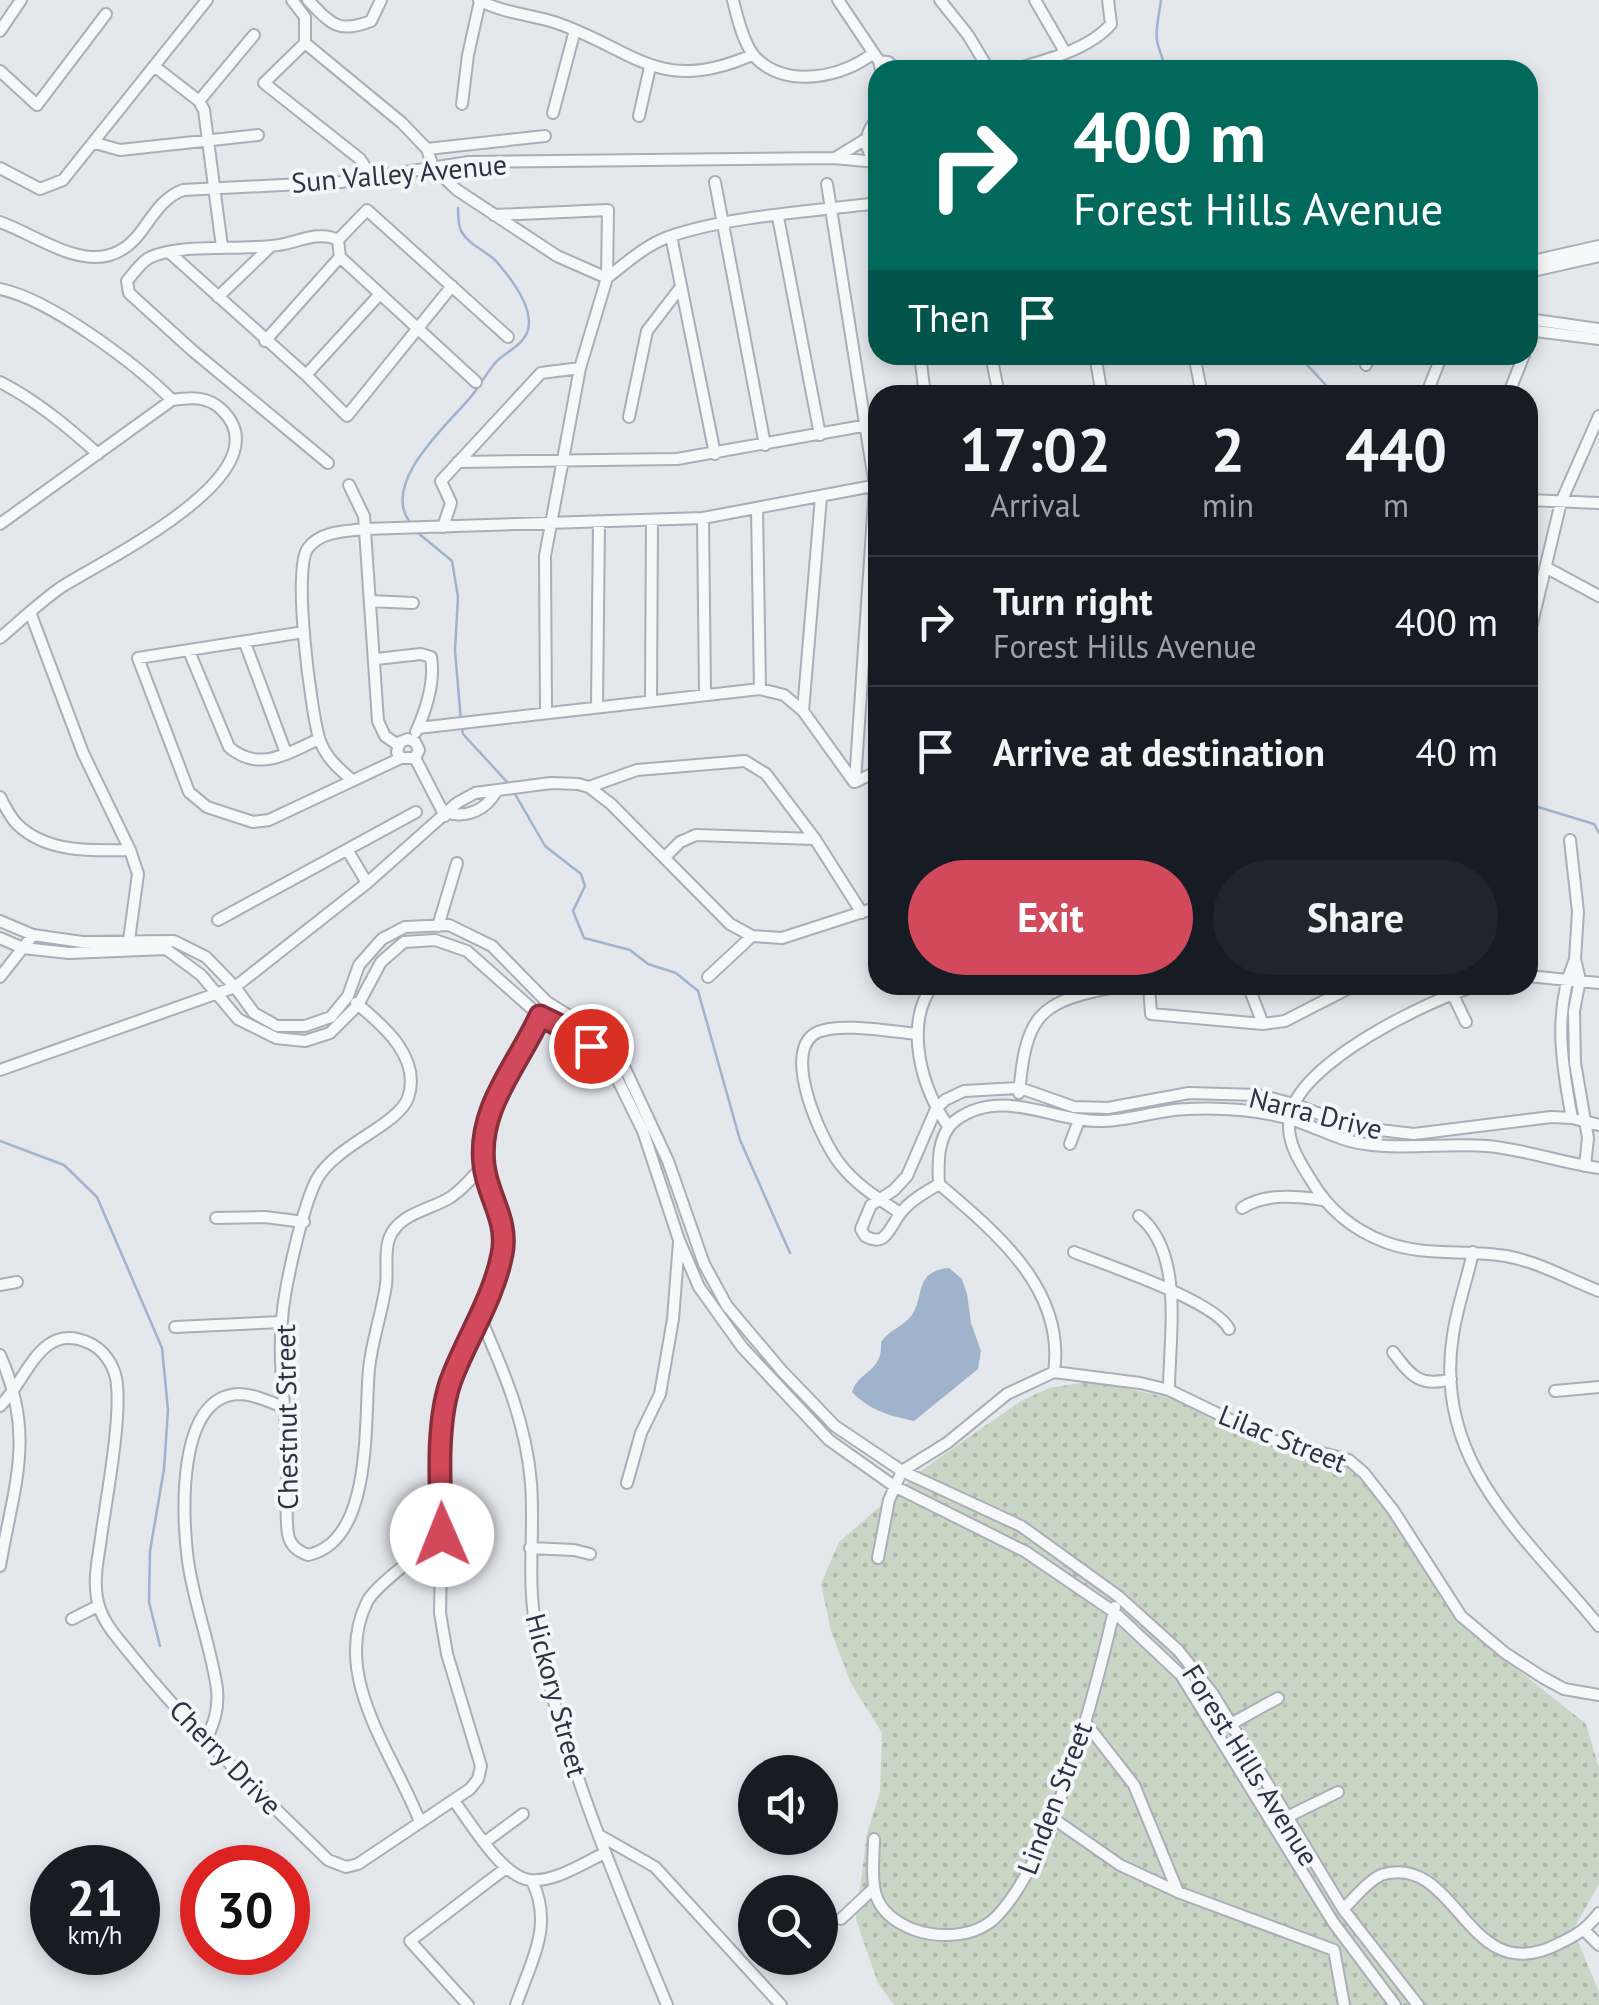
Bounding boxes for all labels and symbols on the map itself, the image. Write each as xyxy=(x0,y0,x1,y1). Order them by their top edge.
street label: Sun Valley Avenue xyxy=(290,145,508,201)
pin xyxy=(549,1004,634,1089)
street label: Narra Drive xyxy=(1246,1079,1386,1147)
street label: Chestnut Street xyxy=(266,1323,306,1510)
street label: Lilac Street xyxy=(1213,1396,1353,1481)
position arrow xyxy=(390,1483,494,1587)
street label: Hickory Street xyxy=(517,1609,597,1781)
street label: Forest Hills Avenue xyxy=(1174,1657,1328,1873)
street label: Cherry Drive xyxy=(162,1691,290,1823)
street label: Linden Street xyxy=(1008,1716,1100,1880)
speed limit sign: 30 xyxy=(180,1845,310,1975)

